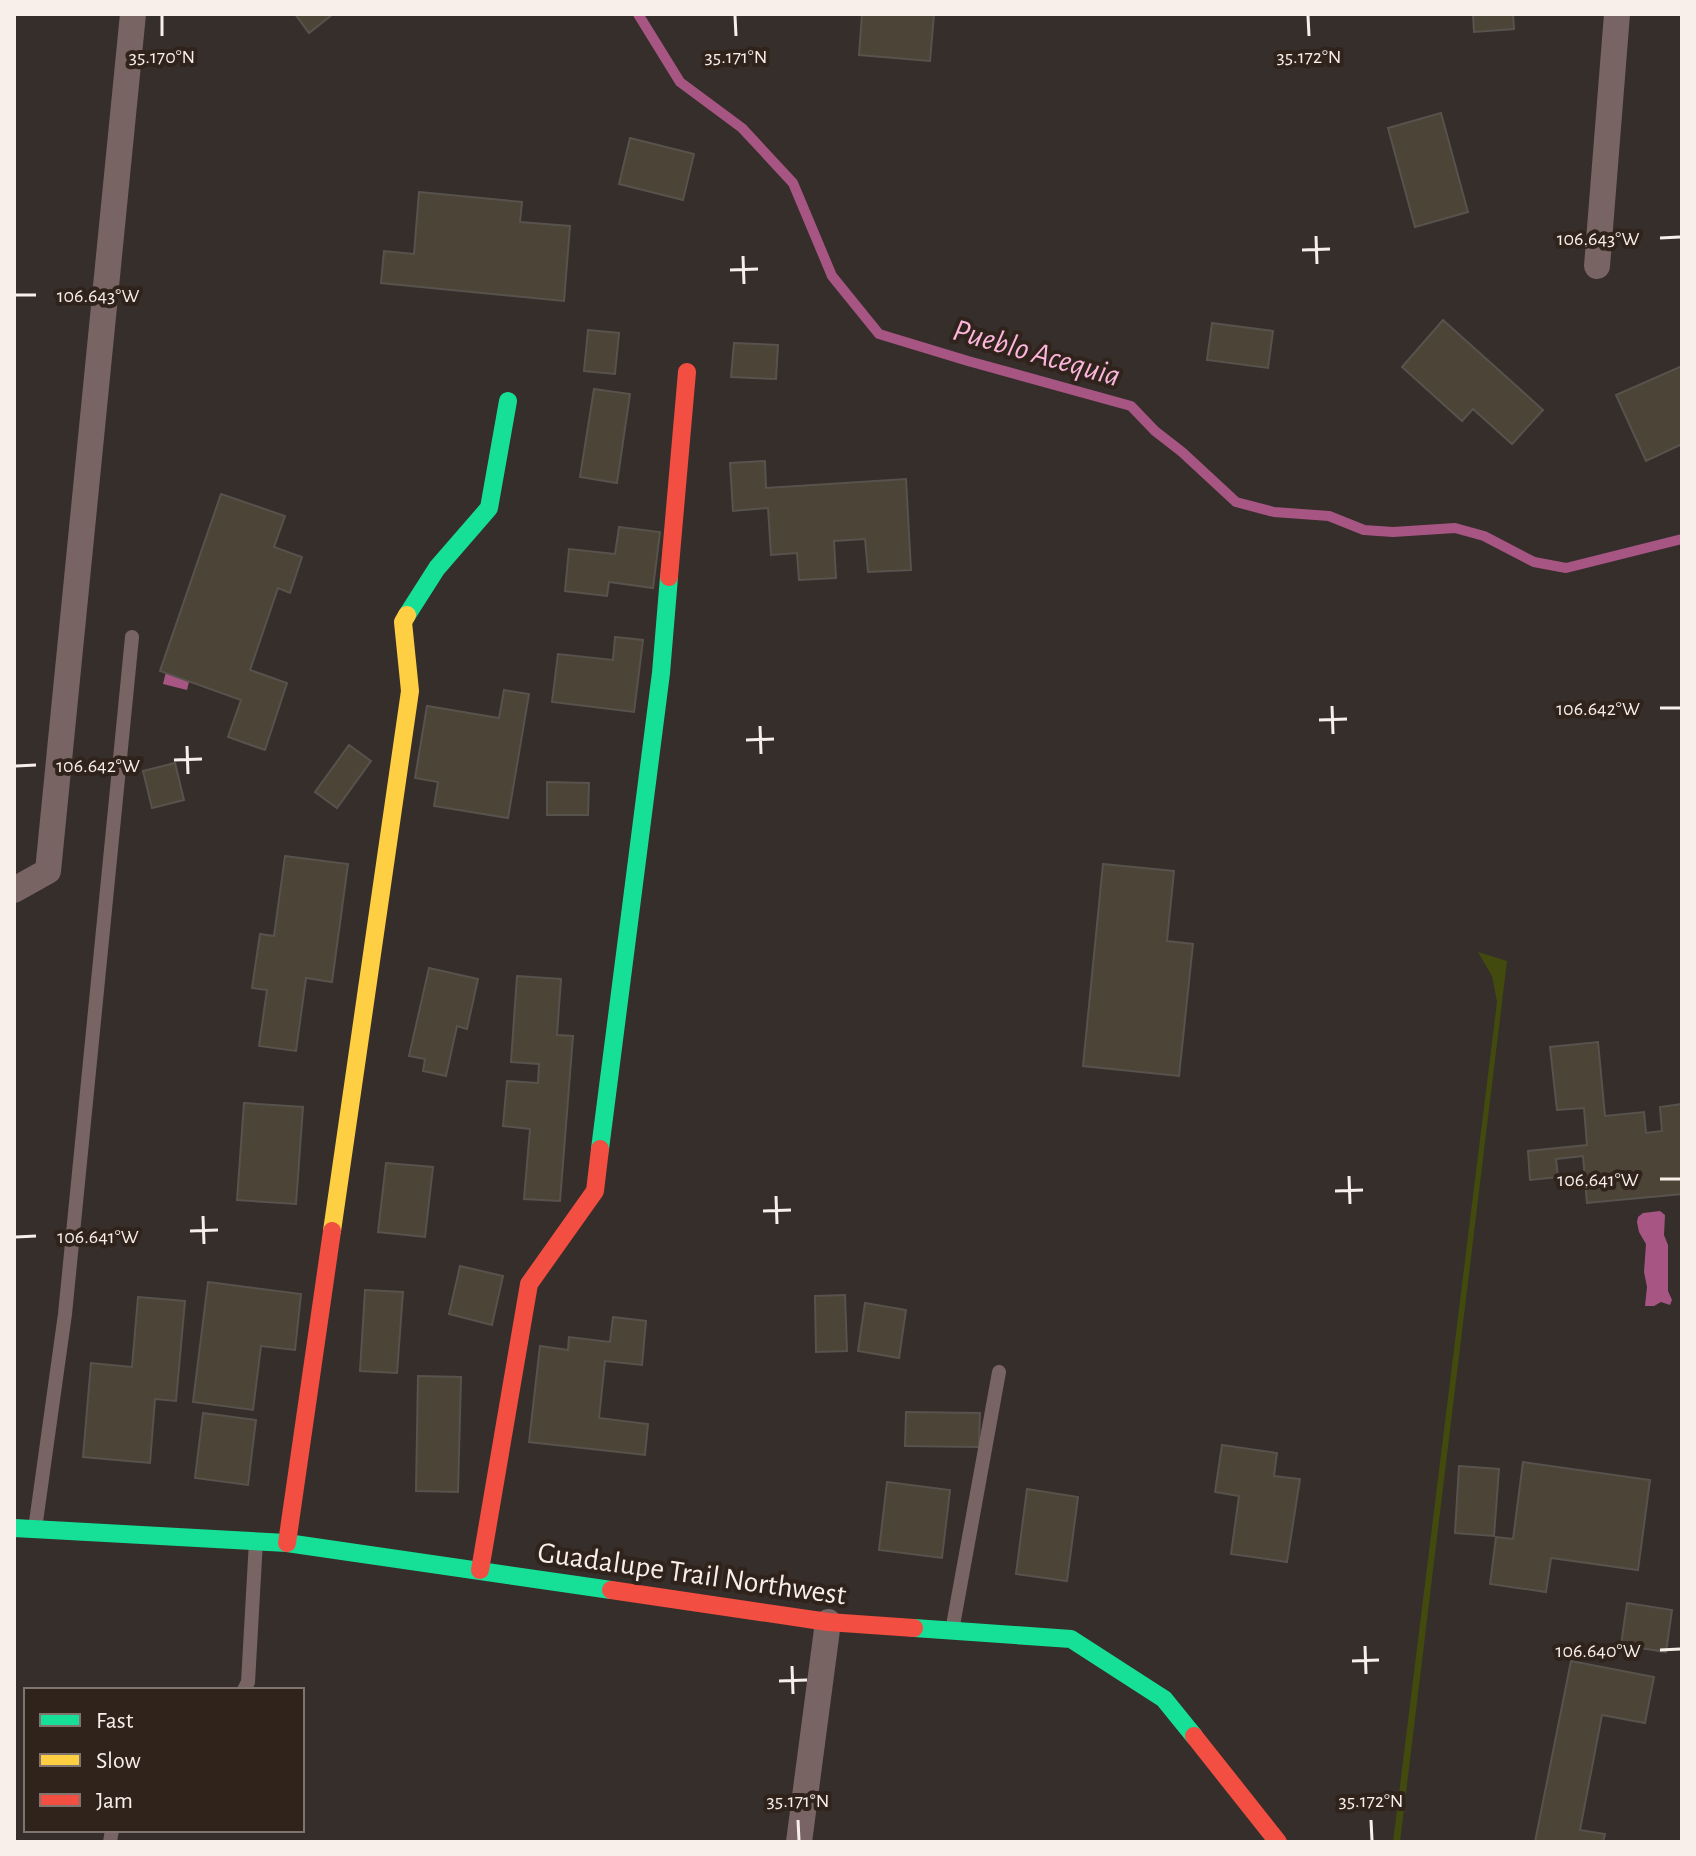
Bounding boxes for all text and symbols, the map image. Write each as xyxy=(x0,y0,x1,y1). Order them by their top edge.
text: 35.170°N xyxy=(129,47,195,67)
text: 35.171°N xyxy=(705,47,767,67)
text: 35.172°N xyxy=(1276,47,1342,67)
text: 106.643°W xyxy=(1557,229,1639,249)
text: 106.643°W xyxy=(57,286,139,306)
water label: Pueblo Acequia xyxy=(949,314,1124,392)
text: 106.642°W xyxy=(1556,699,1640,719)
text: 106.642°W xyxy=(56,756,140,776)
text: 106.641°W xyxy=(1557,1170,1639,1190)
text: 106.641°W xyxy=(57,1227,139,1247)
street label: Guadalupe Trail Northwest xyxy=(536,1537,848,1611)
text: 106.640°W xyxy=(1556,1641,1641,1661)
legend xyxy=(24,1688,304,1832)
text: Fast xyxy=(96,1709,134,1733)
text: Slow xyxy=(96,1749,141,1773)
text: Jam xyxy=(96,1789,133,1813)
text: 35.171°N xyxy=(767,1791,829,1811)
text: 35.172°N xyxy=(1338,1791,1404,1811)

